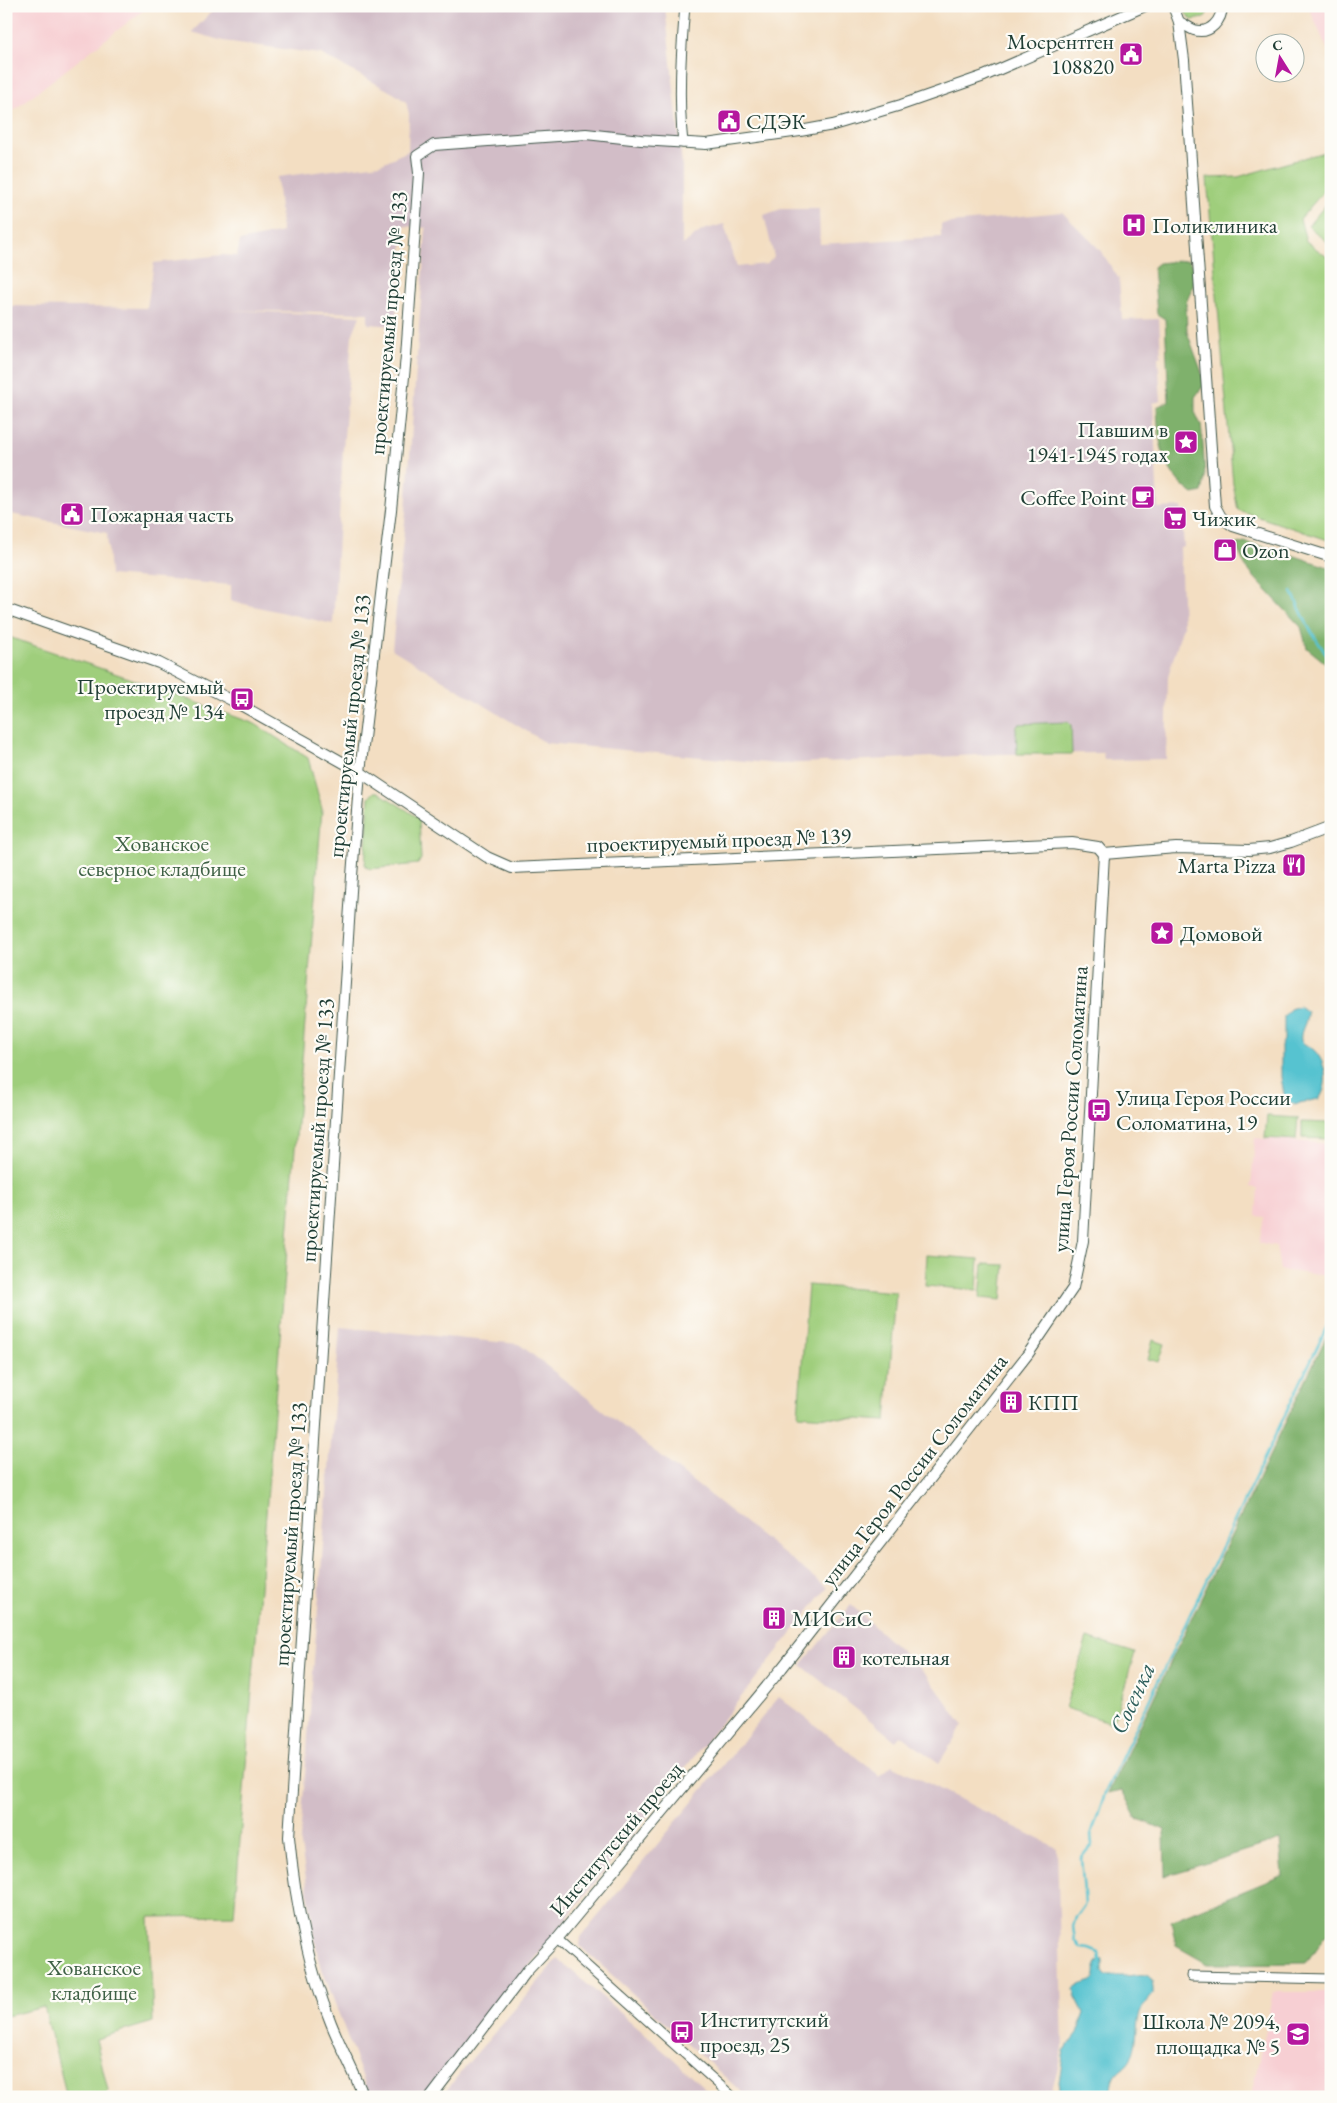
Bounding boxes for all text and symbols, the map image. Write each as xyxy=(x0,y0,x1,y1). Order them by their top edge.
place label: Мосрентген 108820 xyxy=(1007,27,1114,81)
north arrow xyxy=(1254,32,1304,82)
text: С xyxy=(1271,35,1284,55)
public building icon: Мосрентген 108820 xyxy=(1118,41,1144,67)
place label: СДЭК xyxy=(746,107,806,136)
public building icon: СДЭК xyxy=(716,108,742,134)
street label: проектируемый проезд № 133 xyxy=(362,190,414,456)
place label: Поликлиника xyxy=(1152,211,1278,240)
hospital icon: Поликлиника xyxy=(1121,212,1147,238)
place label: Павшим в 1941-1945 годах xyxy=(1027,415,1169,469)
place icon: Павшим в 1941-1945 годах xyxy=(1173,429,1199,455)
place label: Coffee Point xyxy=(1020,483,1126,512)
cafe icon: Coffee Point xyxy=(1130,484,1156,510)
place label: Пожарная часть xyxy=(90,500,234,529)
public building icon: Пожарная часть xyxy=(59,501,85,527)
place label: Чижик xyxy=(1192,504,1257,533)
supermarket icon: Чижик xyxy=(1162,505,1188,531)
place label: Ozon xyxy=(1242,536,1290,565)
shop icon: Ozon xyxy=(1212,537,1238,563)
street label: проектируемый проезд № 133 xyxy=(321,593,377,859)
place label: Проектируемый проезд № 134 xyxy=(76,672,224,726)
bus stop icon: Проектируемый проезд № 134 xyxy=(229,686,255,712)
street label: проектируемый проезд № 139 xyxy=(586,821,852,859)
park label: Хованское северное кладбище xyxy=(78,829,246,883)
place label: Marta Pizza xyxy=(1178,851,1276,880)
restaurant icon: Marta Pizza xyxy=(1281,852,1307,878)
place label: Домовой xyxy=(1180,919,1263,948)
place icon: Домовой xyxy=(1149,920,1175,946)
street label: улица Героя России Соломатина xyxy=(1046,964,1094,1253)
street label: проектируемый проезд № 133 xyxy=(293,997,341,1263)
place label: Улица Героя России Соломатина, 19 xyxy=(1115,1083,1291,1137)
bus stop icon: Улица Героя России Соломатина, 19 xyxy=(1086,1097,1112,1123)
street label: улица Героя России Соломатина xyxy=(814,1348,1014,1592)
place label: КПП xyxy=(1028,1388,1079,1417)
building icon: КПП xyxy=(998,1389,1024,1415)
street label: проектируемый проезд № 133 xyxy=(266,1401,314,1667)
place label: МИСиС xyxy=(792,1604,872,1633)
building icon: МИСиС xyxy=(761,1605,787,1631)
place label: котельная xyxy=(862,1643,950,1672)
building icon: котельная xyxy=(831,1644,857,1670)
water label: Сосенка xyxy=(1102,1657,1162,1739)
street label: Институтский проезд xyxy=(543,1756,689,1922)
park label: Хованское кладбище xyxy=(46,1953,142,2007)
place label: Институтский проезд, 25 xyxy=(700,2005,829,2059)
place label: Школа № 2094, площадка № 5 xyxy=(1142,2007,1280,2061)
bus stop icon: Институтский проезд, 25 xyxy=(669,2019,695,2045)
school or university icon: Школа № 2094, площадка № 5 xyxy=(1285,2021,1311,2047)

